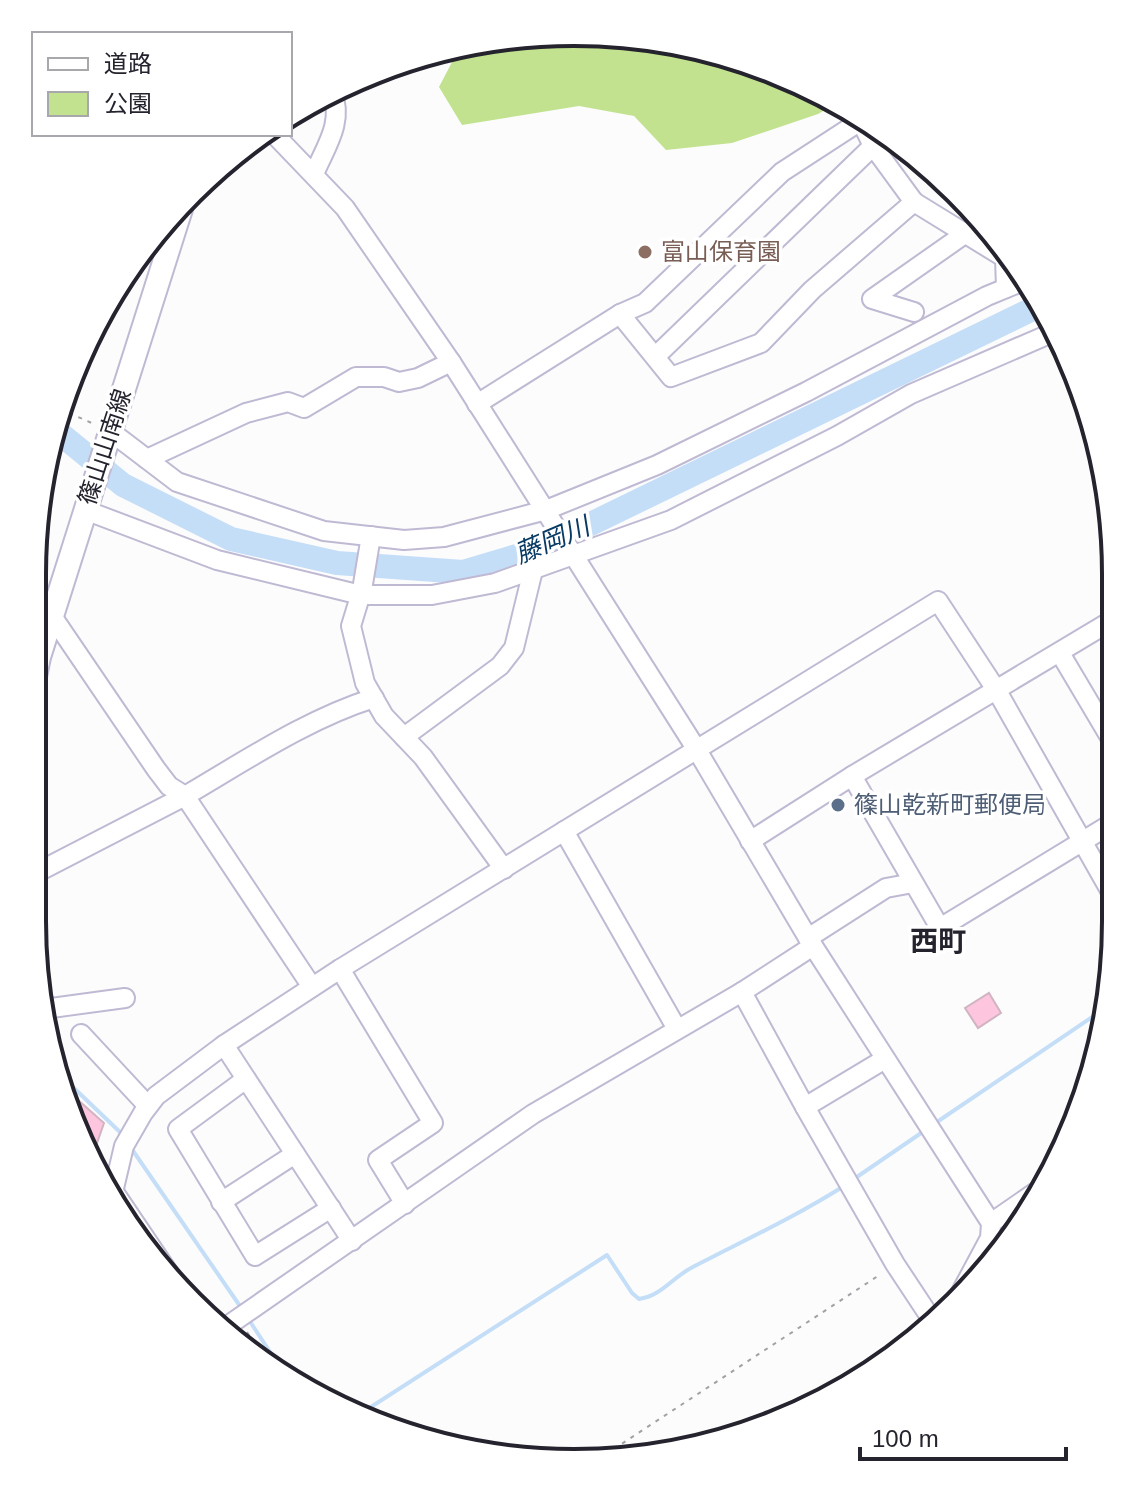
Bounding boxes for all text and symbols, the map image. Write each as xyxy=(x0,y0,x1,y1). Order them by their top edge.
legend xyxy=(32,32,292,136)
text: 道路 xyxy=(104,50,152,77)
text: 公園 xyxy=(104,90,152,117)
place label: 富山保育園 xyxy=(661,238,781,265)
marker: 富山保育園 xyxy=(636,243,654,261)
street label: 篠山山南線 xyxy=(73,386,136,508)
water label: 藤岡川 xyxy=(510,510,597,569)
place label: 篠山乾新町郵便局 xyxy=(854,791,1046,818)
marker: 篠山乾新町郵便局 xyxy=(829,796,847,814)
district label: 西町 xyxy=(910,926,966,957)
scale bar xyxy=(860,1411,1066,1461)
text: 100 m xyxy=(872,1425,939,1452)

